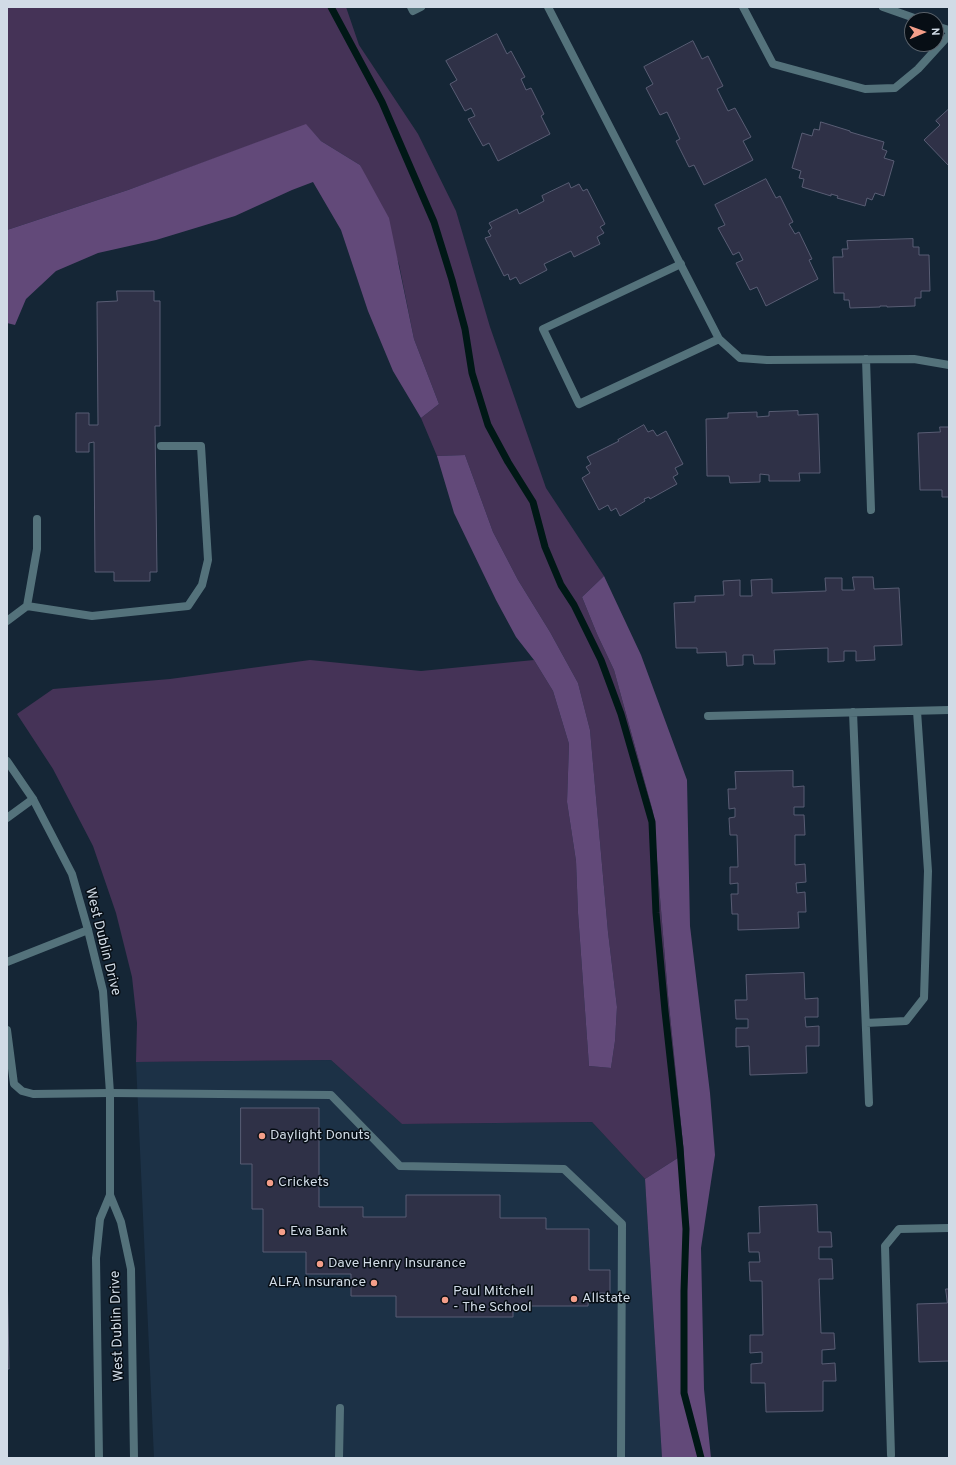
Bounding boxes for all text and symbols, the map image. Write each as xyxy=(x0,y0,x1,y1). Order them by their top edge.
north arrow xyxy=(904,12,944,52)
text: N xyxy=(928,27,942,36)
street label: West Dublin Drive xyxy=(80,886,124,998)
place label: Daylight Donuts xyxy=(270,1128,370,1144)
marker: Daylight Donuts xyxy=(257,1131,267,1141)
place label: Crickets xyxy=(278,1175,329,1191)
marker: Crickets xyxy=(265,1178,275,1188)
place label: Eva Bank xyxy=(290,1224,347,1240)
marker: Eva Bank xyxy=(277,1227,287,1237)
place label: Dave Henry Insurance xyxy=(328,1256,466,1272)
marker: Dave Henry Insurance xyxy=(315,1259,325,1269)
street label: West Dublin Drive xyxy=(108,1270,128,1382)
place label: ALFA Insurance xyxy=(268,1275,366,1291)
marker: ALFA Insurance xyxy=(369,1278,379,1288)
place label: Paul Mitchell - The School xyxy=(453,1284,534,1316)
place label: Allstate xyxy=(582,1291,630,1307)
marker: Allstate xyxy=(569,1294,579,1304)
marker: Paul Mitchell - The School xyxy=(440,1295,450,1305)

